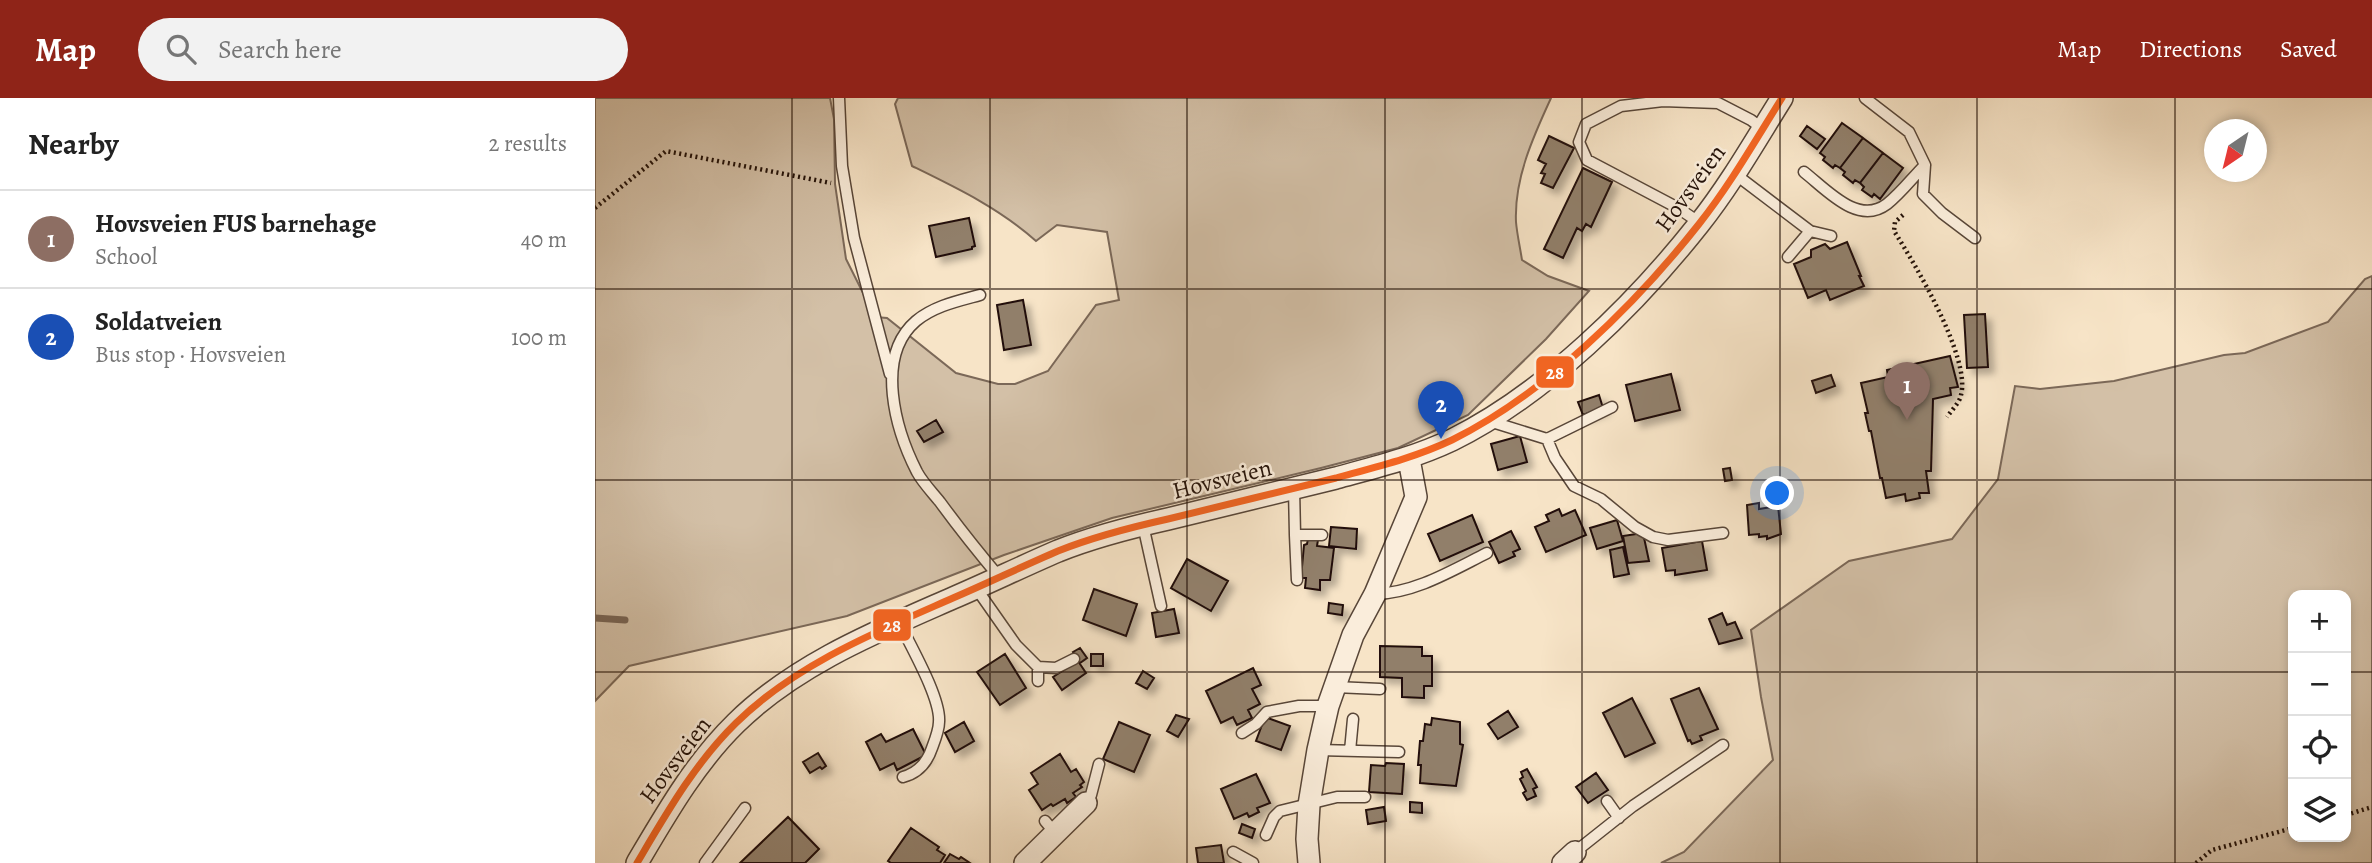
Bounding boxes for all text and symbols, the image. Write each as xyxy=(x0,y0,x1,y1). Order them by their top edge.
search box xyxy=(138,18,628,81)
text: Map xyxy=(35,27,96,72)
icon: search xyxy=(162,30,200,68)
text: Search here xyxy=(218,32,342,67)
text: Map xyxy=(2057,33,2101,65)
text: Directions xyxy=(2139,33,2242,65)
text: Saved xyxy=(2280,33,2337,65)
north arrow xyxy=(2204,119,2267,182)
text: Nearby xyxy=(28,124,119,164)
text: 2 results xyxy=(489,128,567,159)
street label: Hovsveien xyxy=(1647,138,1733,238)
text: Hovsveien FUS barnehage xyxy=(95,206,377,241)
text: 1 xyxy=(47,224,55,255)
text: 40 m xyxy=(521,224,567,255)
text: School xyxy=(95,241,157,272)
text: Soldatveien xyxy=(95,304,222,339)
text: 2 xyxy=(45,322,57,353)
text: 100 m xyxy=(511,322,567,353)
text: Bus stop · Hovsveien xyxy=(95,339,286,370)
line badge: 28 xyxy=(1535,355,1575,389)
text: 28 xyxy=(1546,360,1564,386)
pin: 1 xyxy=(1884,362,1930,420)
pin: 2 xyxy=(1418,381,1464,439)
street label: Hovsveien xyxy=(1169,451,1275,507)
your location xyxy=(1760,476,1794,510)
map controls xyxy=(2288,590,2351,842)
button: + xyxy=(2288,590,2351,653)
line badge: 28 xyxy=(872,608,912,642)
text: 28 xyxy=(883,613,901,639)
button: − xyxy=(2288,653,2351,716)
street label: Hovsveien xyxy=(632,710,718,810)
button: locate xyxy=(2288,716,2351,779)
button: layers xyxy=(2288,779,2351,842)

